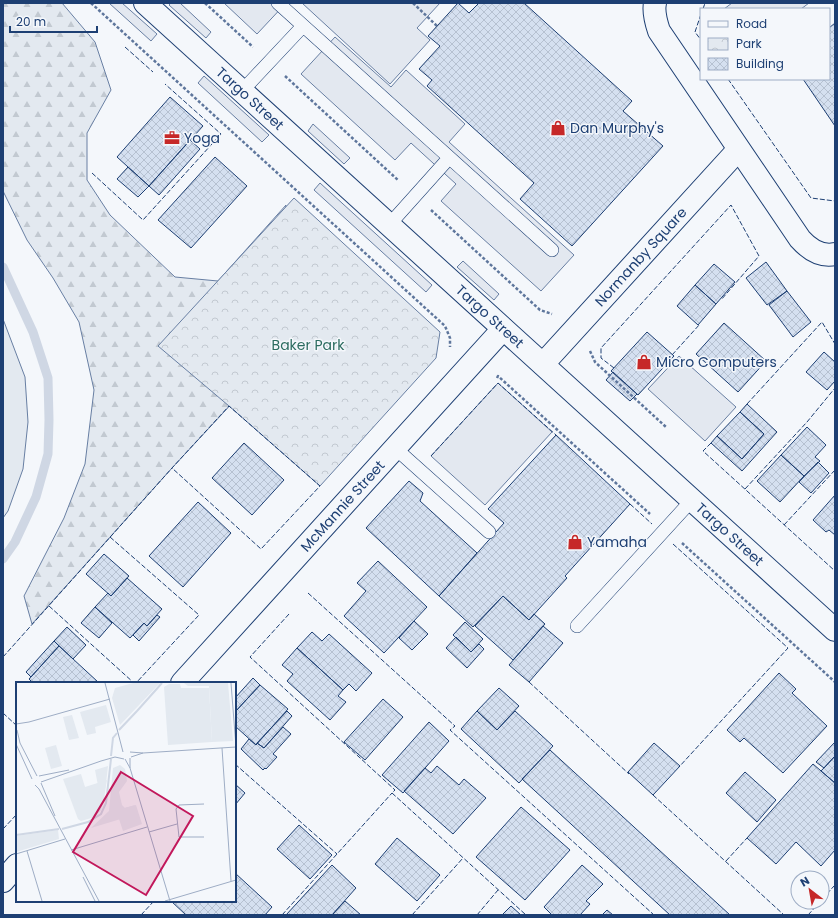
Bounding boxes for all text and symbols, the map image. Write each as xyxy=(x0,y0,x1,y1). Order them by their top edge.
scale bar xyxy=(10,8,97,34)
legend xyxy=(700,8,830,80)
text: 20 m xyxy=(16,13,46,30)
text: Road xyxy=(736,15,767,32)
text: Park xyxy=(736,35,763,52)
text: Building xyxy=(736,55,784,72)
street label: Targo Street xyxy=(212,62,288,135)
place label: Dan Murphy's xyxy=(570,118,664,138)
shop icon: Dan Murphy's xyxy=(549,119,567,137)
place label: Yoga xyxy=(184,128,220,148)
office icon: Yoga xyxy=(163,129,181,147)
street label: Normanby Square xyxy=(590,203,691,311)
street label: Targo Street xyxy=(452,280,528,353)
park label: Baker Park xyxy=(272,335,345,355)
place label: Micro Computers xyxy=(656,352,777,372)
shop icon: Micro Computers xyxy=(635,353,653,371)
street label: McMannie Street xyxy=(296,456,389,556)
street label: Targo Street xyxy=(691,498,768,570)
place label: Yamaha xyxy=(587,532,647,552)
shop icon: Yamaha xyxy=(566,533,584,551)
inset map xyxy=(16,682,236,902)
north arrow xyxy=(790,870,830,910)
text: N xyxy=(797,872,813,890)

